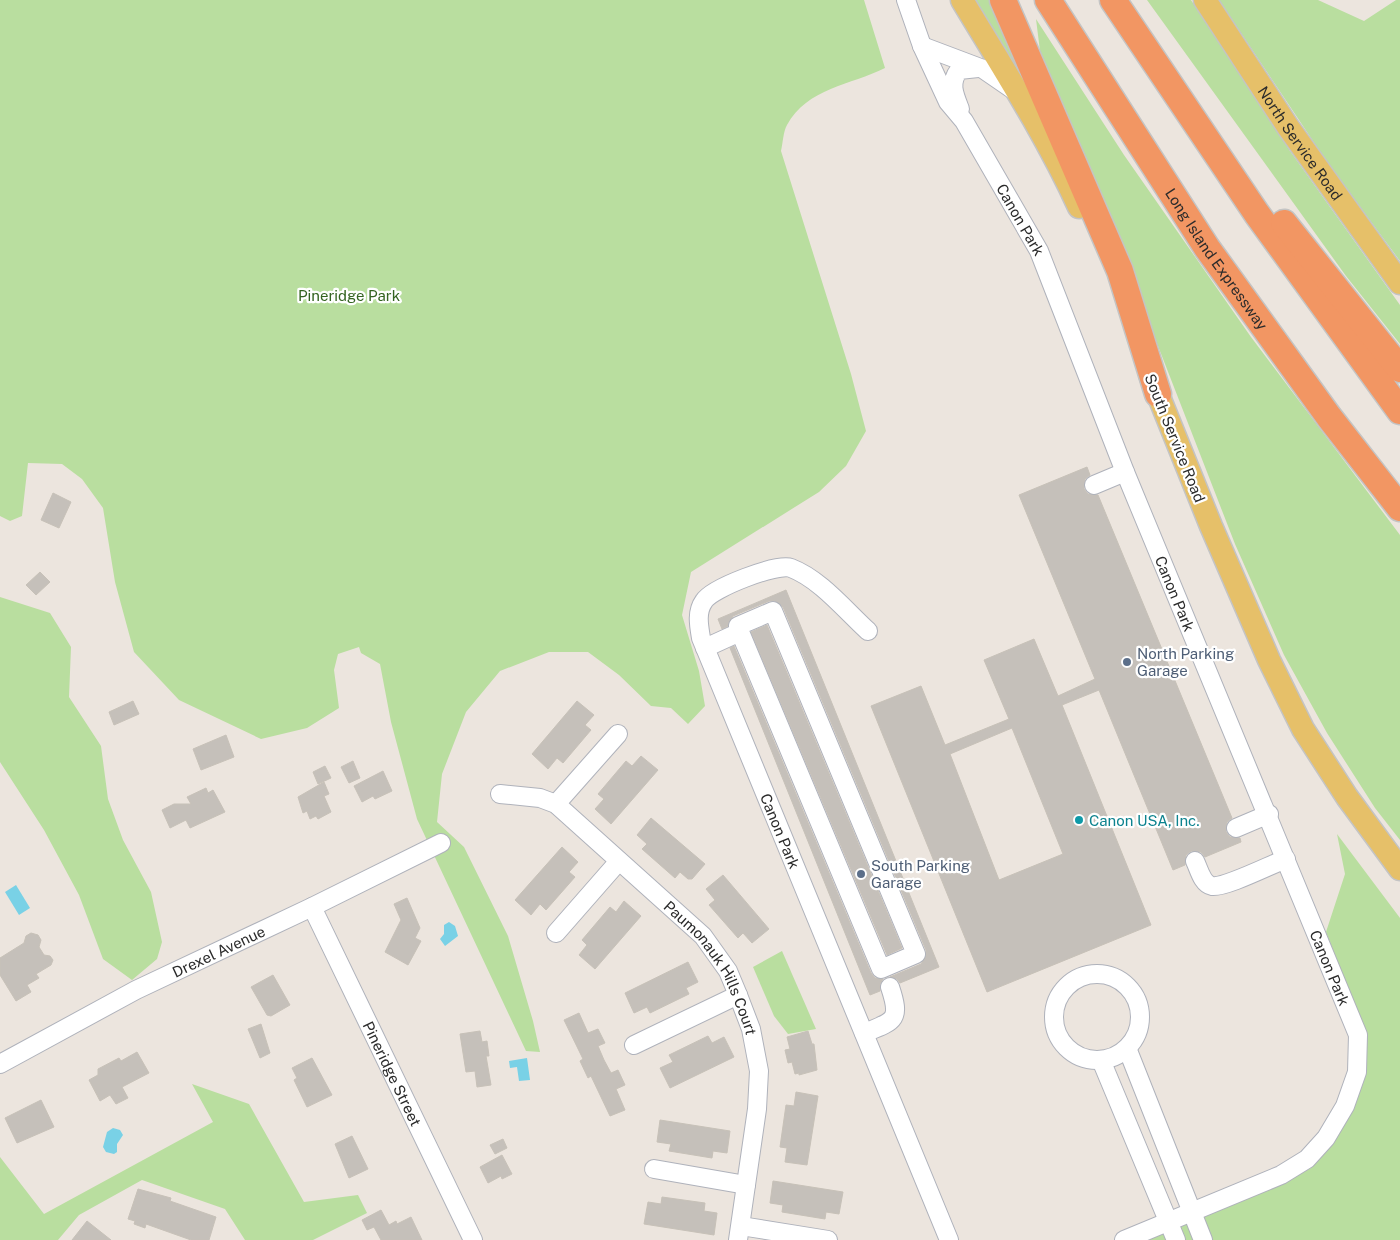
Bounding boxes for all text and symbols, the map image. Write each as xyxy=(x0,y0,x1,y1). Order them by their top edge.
street label: North Service Road xyxy=(1255,83,1346,203)
street label: Canon Park xyxy=(993,181,1048,258)
street label: Long Island Expressway xyxy=(1162,185,1271,333)
park label: Pineridge Park xyxy=(298,287,400,304)
street label: South Service Road xyxy=(1141,371,1209,505)
street label: Canon Park xyxy=(1152,553,1198,634)
place label: North Parking Garage xyxy=(1137,645,1234,679)
marker: North Parking Garage xyxy=(1121,656,1133,668)
street label: Canon Park xyxy=(757,791,804,871)
place label: Canon USA, Inc. xyxy=(1089,812,1200,829)
marker: Canon USA, Inc. xyxy=(1073,814,1085,826)
place label: South Parking Garage xyxy=(871,857,970,891)
marker: South Parking Garage xyxy=(855,868,867,880)
street label: Paumonauk Hills Court xyxy=(661,897,760,1036)
street label: Drexel Avenue xyxy=(169,922,268,980)
street label: Canon Park xyxy=(1307,928,1353,1008)
street label: Pineridge Street xyxy=(360,1019,425,1129)

